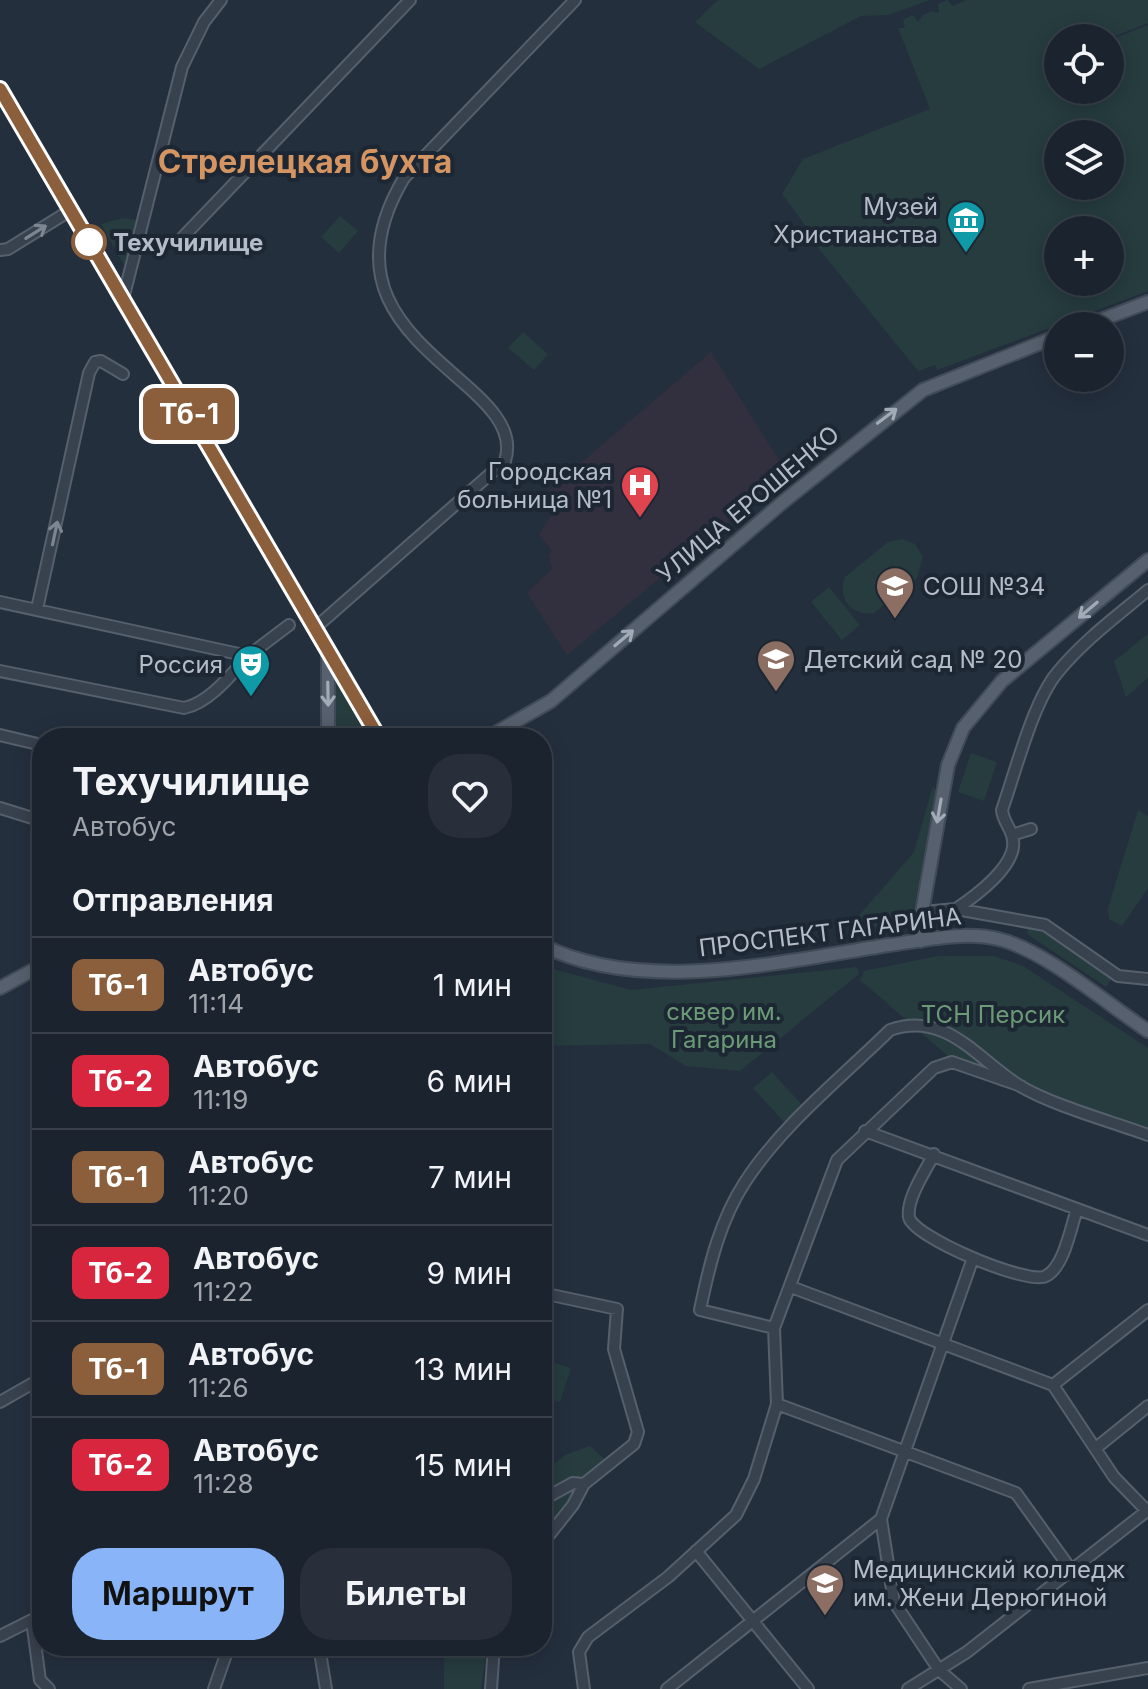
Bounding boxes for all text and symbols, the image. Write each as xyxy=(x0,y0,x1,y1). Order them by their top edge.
map controls xyxy=(1044,24,1124,392)
button: locate xyxy=(1044,24,1124,104)
button: layers xyxy=(1044,120,1124,200)
district label: Стрелецкая бухта xyxy=(158,142,452,181)
place label: Музей Христианства xyxy=(773,192,938,249)
museum icon: Музей Христианства xyxy=(945,199,987,254)
button: + xyxy=(1044,216,1124,296)
one-way arrow xyxy=(24,223,47,239)
marker: Техучилище xyxy=(72,225,106,259)
place label: Техучилище xyxy=(113,228,263,257)
button: − xyxy=(1044,312,1124,392)
line badge: Тб-1 xyxy=(133,388,245,440)
text: Тб-1 xyxy=(159,397,219,431)
one-way arrow xyxy=(876,408,897,425)
street label: УЛИЦА ЕРОШЕНКО xyxy=(651,419,845,589)
place label: Городская больница №1 xyxy=(457,457,612,514)
hospital icon: Городская больница №1 xyxy=(619,464,661,519)
one-way arrow xyxy=(48,521,63,546)
school or university icon: СОШ №34 xyxy=(874,565,916,620)
place label: СОШ №34 xyxy=(923,572,1045,601)
one-way arrow xyxy=(1078,601,1099,619)
one-way arrow xyxy=(613,629,634,647)
school or university icon: Детский сад № 20 xyxy=(755,638,797,693)
theatre icon: Россия xyxy=(230,643,272,698)
place label: Детский сад № 20 xyxy=(804,645,1022,674)
place label: Россия xyxy=(138,650,223,679)
one-way arrow xyxy=(321,680,336,707)
button: heart xyxy=(428,754,512,838)
text: Техучилище xyxy=(72,758,310,804)
one-way arrow xyxy=(931,798,946,824)
text: Автобус xyxy=(72,811,176,842)
text: Отправления xyxy=(72,882,274,918)
street label: ПРОСПЕКТ ГАГАРИНА xyxy=(697,902,963,962)
text: Автобус xyxy=(188,952,314,988)
text: 1 мин xyxy=(433,967,512,1003)
text: Тб-1 xyxy=(88,968,148,1002)
text: 11:14 xyxy=(188,988,244,1019)
park label: сквер им. Гагарина xyxy=(666,997,782,1054)
park label: ТСН Персик xyxy=(921,1000,1065,1029)
text: Автобус xyxy=(193,1048,319,1084)
text: 6 мин xyxy=(426,1063,512,1099)
text: Тб-2 xyxy=(88,1064,153,1098)
text: 11:19 xyxy=(193,1084,248,1115)
text: Автобус xyxy=(188,1144,314,1180)
text: 7 мин xyxy=(428,1159,512,1195)
text: Тб-1 xyxy=(88,1160,148,1194)
text: 11:20 xyxy=(188,1180,249,1211)
text: Автобус xyxy=(193,1240,319,1276)
text: 9 мин xyxy=(426,1255,512,1291)
text: Тб-2 xyxy=(88,1256,153,1290)
text: 11:22 xyxy=(193,1276,253,1307)
text: Автобус xyxy=(188,1336,314,1372)
text: 13 мин xyxy=(414,1351,512,1387)
text: Тб-1 xyxy=(88,1352,148,1386)
text: 11:26 xyxy=(188,1372,249,1403)
text: Автобус xyxy=(193,1432,319,1468)
text: 15 мин xyxy=(415,1447,512,1483)
text: Тб-2 xyxy=(88,1448,153,1482)
text: 11:28 xyxy=(193,1468,254,1499)
button: Маршрут xyxy=(72,1548,284,1640)
button: Билеты xyxy=(300,1548,512,1640)
place label: Медицинский колледж им. Жени Дерюгиной xyxy=(853,1555,1125,1612)
school or university icon: Медицинский колледж им. Жени Дерюгиной xyxy=(804,1562,846,1617)

